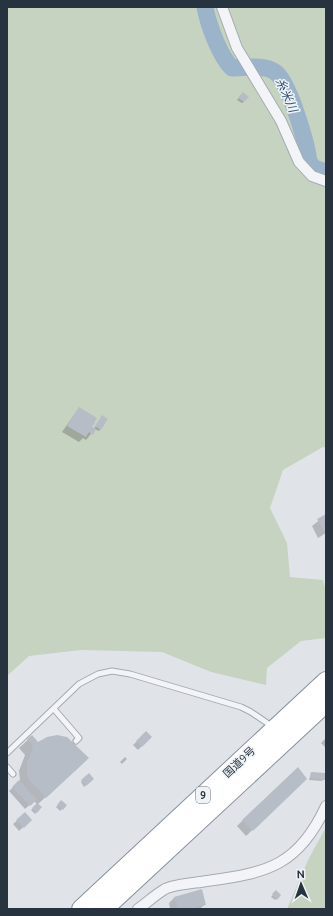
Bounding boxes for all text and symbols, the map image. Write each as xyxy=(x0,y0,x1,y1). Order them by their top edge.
water label: 糸米川 xyxy=(274,76,301,116)
street label: 国道9号 xyxy=(221,744,257,780)
road number: 9 xyxy=(196,787,210,803)
north arrow xyxy=(281,864,321,904)
text: N xyxy=(296,868,305,880)

